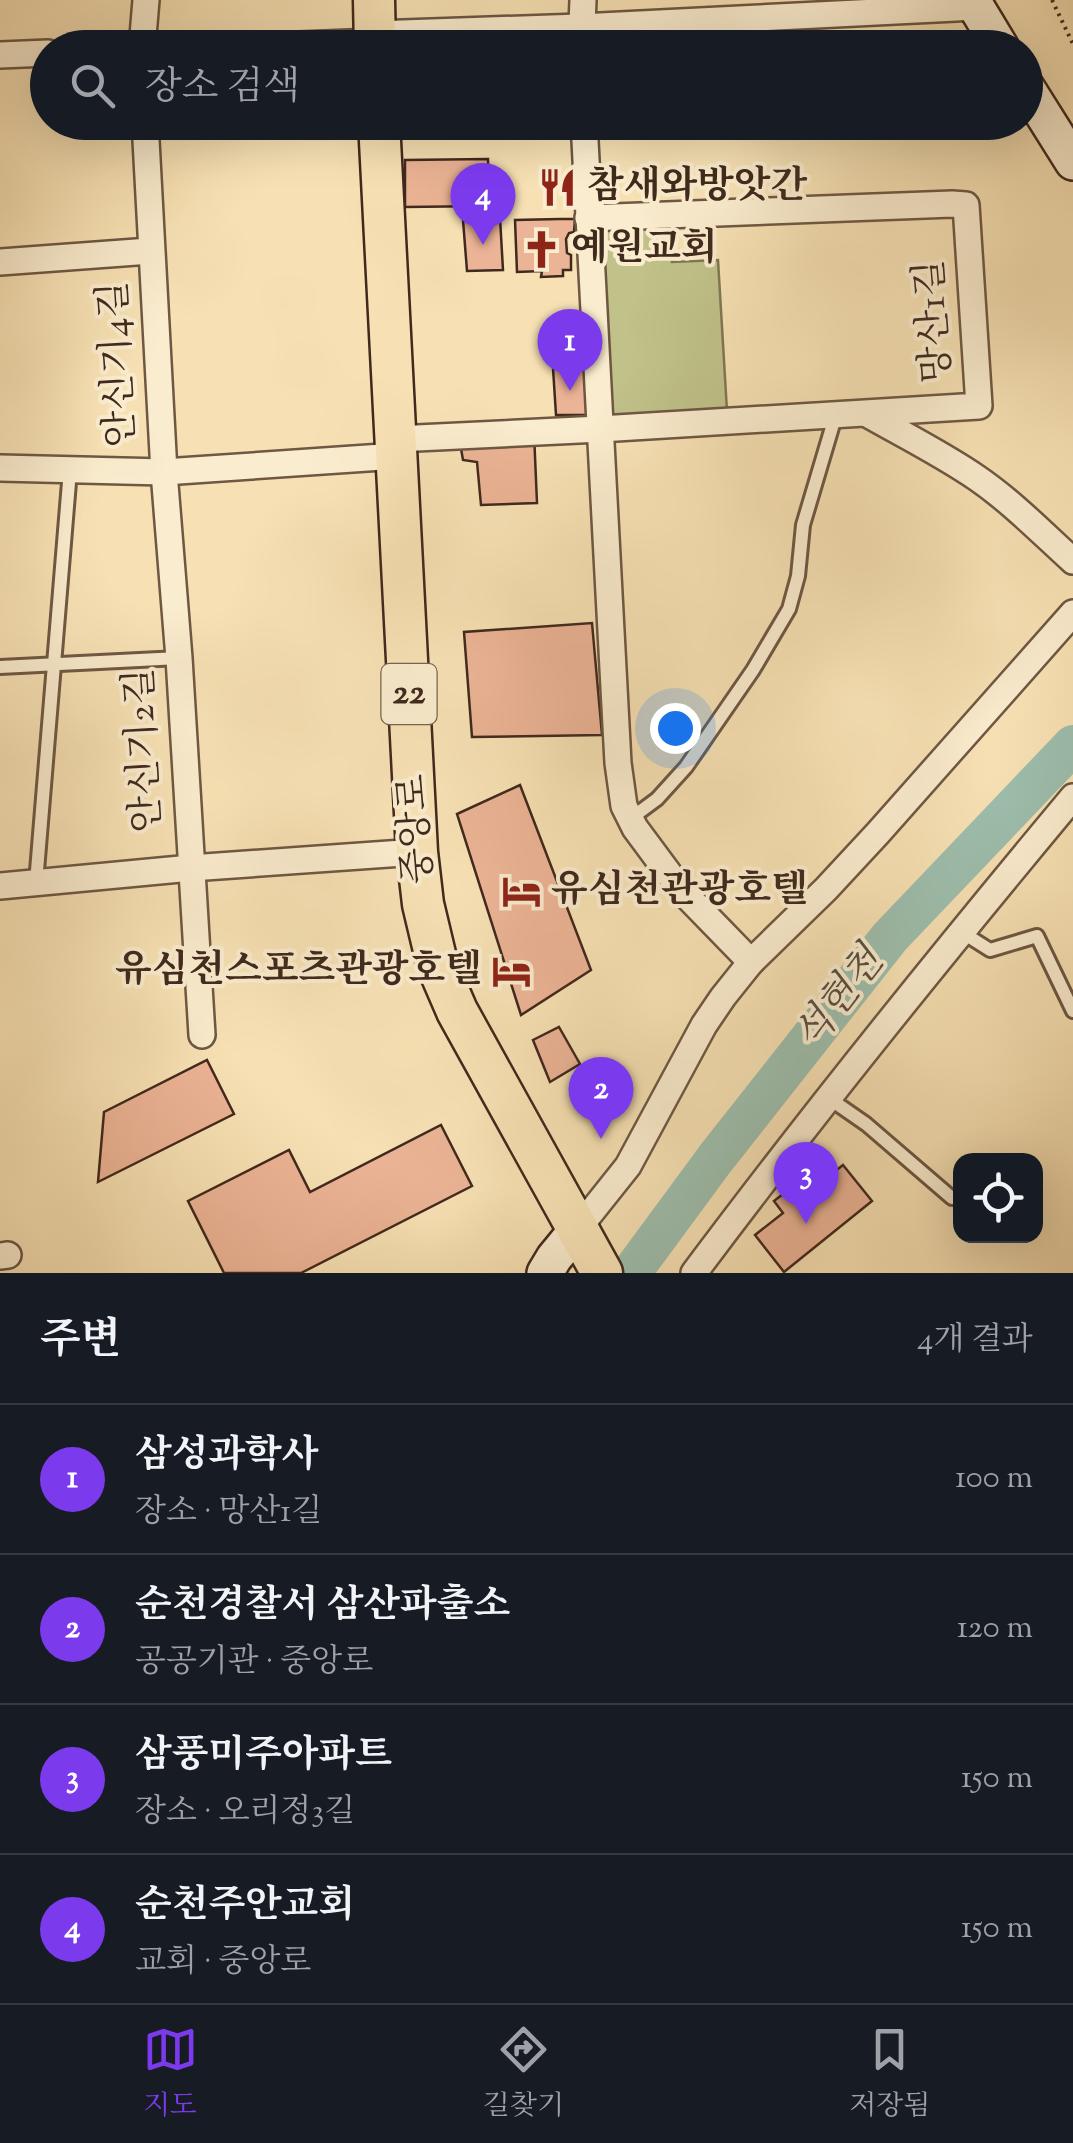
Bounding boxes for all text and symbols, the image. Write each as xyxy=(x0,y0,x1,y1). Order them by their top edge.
search box xyxy=(30,30,1043,140)
icon: search xyxy=(65,58,120,113)
text: 장소 검색 xyxy=(145,62,300,116)
place label: 참새와방앗간 xyxy=(587,161,808,215)
pin: 4 xyxy=(450,162,516,245)
restaurant icon: 참새와방앗간 xyxy=(536,167,578,209)
place label: 예원교회 xyxy=(571,223,718,277)
church icon: 예원교회 xyxy=(520,229,562,271)
street label: 망산1길 xyxy=(905,258,967,384)
street label: 안신기4길 xyxy=(89,280,151,448)
pin: 1 xyxy=(538,308,602,391)
road number: 22 xyxy=(382,664,436,724)
street label: 안신기2길 xyxy=(115,666,177,834)
your location xyxy=(650,703,701,754)
street label: 중앙로 xyxy=(387,772,449,886)
place label: 유심천관광호텔 xyxy=(551,865,808,919)
hotel icon: 유심천관광호텔 xyxy=(500,871,542,913)
water label: 석현천 xyxy=(783,935,901,1063)
place label: 유심천스포츠관광호텔 xyxy=(115,945,482,999)
hotel icon: 유심천스포츠관광호텔 xyxy=(491,951,533,993)
pin: 2 xyxy=(568,1056,634,1139)
pin: 3 xyxy=(774,1142,838,1224)
map controls xyxy=(953,1153,1043,1243)
button: locate xyxy=(953,1153,1043,1243)
text: 주변 xyxy=(40,1312,121,1372)
text: 4개 결과 xyxy=(917,1318,1033,1364)
text: 삼성과학사 xyxy=(135,1430,319,1484)
text: 1 xyxy=(67,1456,78,1502)
text: 100 m xyxy=(955,1456,1033,1502)
text: 장소 · 망산1길 xyxy=(135,1490,322,1536)
text: 순천경찰서 삼산파출소 xyxy=(135,1580,510,1634)
text: 2 xyxy=(65,1606,80,1652)
text: 120 m xyxy=(957,1606,1033,1652)
text: 공공기관 · 중앙로 xyxy=(135,1640,373,1686)
text: 삼풍미주아파트 xyxy=(135,1730,392,1784)
text: 3 xyxy=(66,1756,79,1802)
text: 150 m xyxy=(961,1756,1033,1802)
text: 장소 · 오리정3길 xyxy=(135,1790,355,1836)
text: 순천주안교회 xyxy=(135,1880,355,1934)
text: 4 xyxy=(64,1906,81,1952)
text: 150 m xyxy=(961,1906,1033,1952)
text: 교회 · 중앙로 xyxy=(135,1940,311,1986)
tab: 지도 xyxy=(143,2022,198,2127)
tab: 길찾기 xyxy=(483,2022,564,2127)
tab: 저장됨 xyxy=(849,2022,930,2127)

